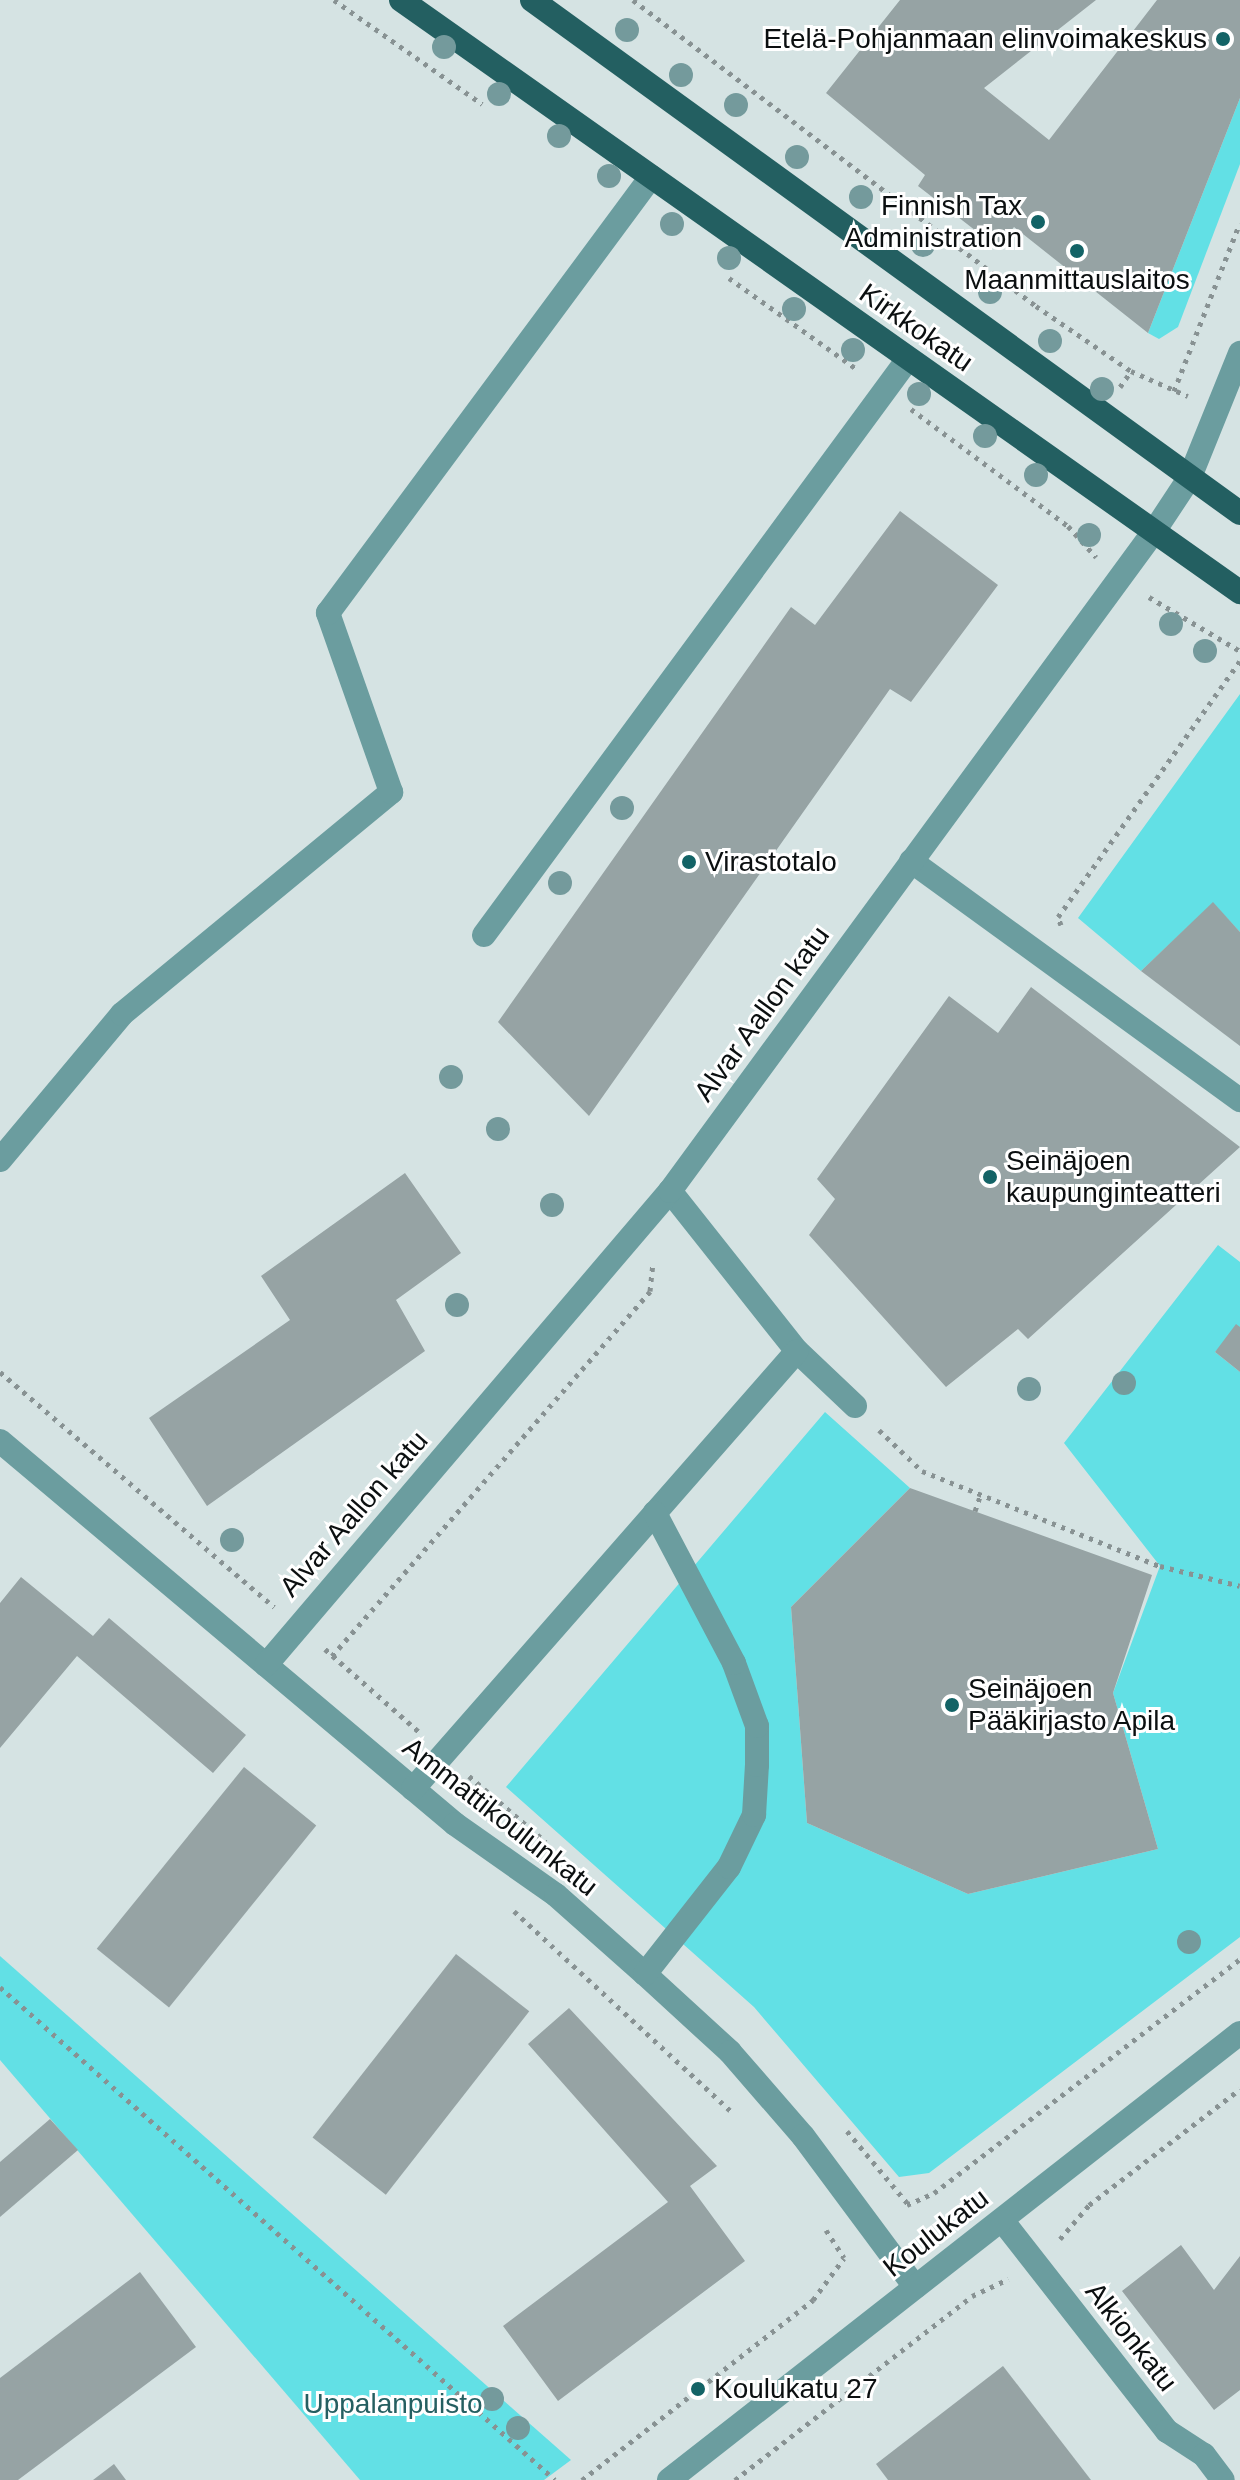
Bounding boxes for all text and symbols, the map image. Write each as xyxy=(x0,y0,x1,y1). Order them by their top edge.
place label: Etelä-Pohjanmaan elinvoimakeskus xyxy=(763,22,1207,56)
marker: Etelä-Pohjanmaan elinvoimakeskus xyxy=(1214,30,1232,48)
place label: Finnish Tax Administration xyxy=(845,189,1022,255)
marker: Finnish Tax Administration xyxy=(1029,213,1047,231)
marker: Maanmittauslaitos xyxy=(1068,242,1086,260)
place label: Maanmittauslaitos xyxy=(964,263,1190,297)
street label: Kirkkokatu xyxy=(853,277,979,379)
place label: Virastotalo xyxy=(705,845,837,879)
marker: Virastotalo xyxy=(680,853,698,871)
street label: Alvar Aallon katu xyxy=(687,919,837,1109)
place label: Seinäjoen kaupunginteatteri xyxy=(1006,1144,1221,1210)
marker: Seinäjoen kaupunginteatteri xyxy=(981,1168,999,1186)
street label: Alvar Aallon katu xyxy=(272,1424,436,1604)
place label: Seinäjoen Pääkirjasto Apila xyxy=(968,1672,1177,1738)
marker: Seinäjoen Pääkirjasto Apila xyxy=(943,1696,961,1714)
street label: Ammattikoulunkatu xyxy=(396,1730,604,1904)
street label: Koulukatu xyxy=(877,2181,995,2285)
street label: Alkionkatu xyxy=(1078,2276,1184,2398)
place label: Koulukatu 27 xyxy=(714,2372,877,2406)
marker: Koulukatu 27 xyxy=(689,2380,707,2398)
park label: Uppalanpuisto xyxy=(303,2387,483,2421)

